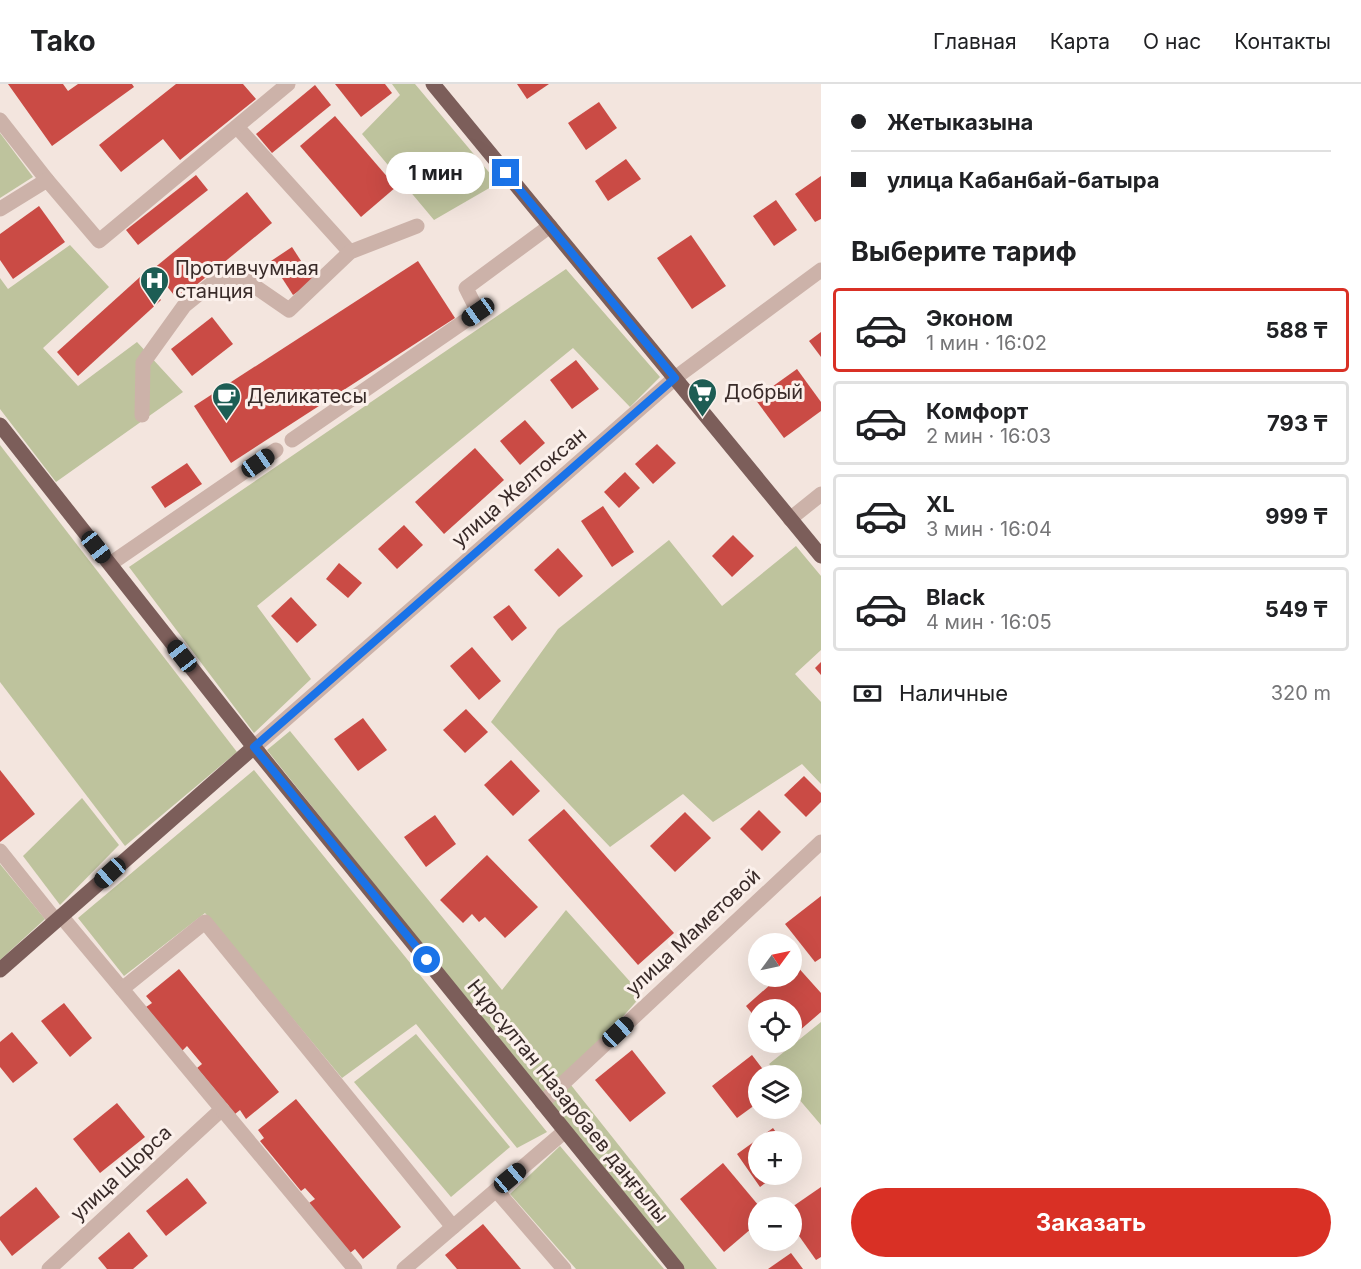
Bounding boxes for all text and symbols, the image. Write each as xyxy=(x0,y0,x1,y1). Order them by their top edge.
text: Tako xyxy=(30,24,96,58)
text: Главная xyxy=(933,29,1017,54)
text: Карта xyxy=(1050,29,1110,54)
text: О нас xyxy=(1143,29,1201,54)
text: Контакты xyxy=(1234,29,1331,54)
text: Жетыказына xyxy=(887,109,1033,135)
callout: 1 мин xyxy=(386,152,485,194)
route end xyxy=(492,159,519,186)
text: 1 мин xyxy=(408,161,463,185)
text: улица Кабанбай-батыра xyxy=(887,167,1160,193)
text: Выберите тариф xyxy=(851,235,1077,268)
place label: Противчумная станция xyxy=(175,256,319,303)
hospital icon: Противчумная станция xyxy=(138,264,170,306)
car xyxy=(458,294,498,330)
icon: car xyxy=(854,303,908,357)
text: Эконом xyxy=(926,305,1013,331)
text: 588 ₸ xyxy=(1265,317,1328,343)
text: 1 мин · 16:02 xyxy=(926,331,1047,355)
supermarket icon: Добрый xyxy=(687,376,719,418)
cafe icon: Деликатесы xyxy=(210,380,242,422)
place label: Добрый xyxy=(724,380,803,404)
place label: Деликатесы xyxy=(247,384,367,408)
icon: car xyxy=(854,396,908,450)
text: Комфорт xyxy=(926,398,1028,424)
text: 793 ₸ xyxy=(1267,410,1328,436)
street label: улица Желтоксан xyxy=(447,422,591,552)
text: 2 мин · 16:03 xyxy=(926,424,1051,448)
car xyxy=(238,445,278,481)
icon: car xyxy=(854,489,908,543)
text: XL xyxy=(926,491,955,517)
text: 999 ₸ xyxy=(1265,503,1328,529)
text: 3 мин · 16:04 xyxy=(926,517,1052,541)
car xyxy=(78,527,114,567)
icon: car xyxy=(854,582,908,636)
text: Black xyxy=(926,584,985,610)
text: 549 ₸ xyxy=(1265,596,1328,622)
text: 4 мин · 16:05 xyxy=(926,610,1052,634)
car xyxy=(164,636,200,676)
icon: cash xyxy=(851,677,884,710)
text: Наличные xyxy=(899,680,1008,706)
text: 320 m xyxy=(1271,681,1331,705)
car xyxy=(91,854,129,892)
street label: улица Маметовой xyxy=(621,864,765,1000)
north arrow xyxy=(748,933,802,987)
map controls xyxy=(748,933,802,1251)
route start xyxy=(413,946,440,973)
street label: Нұрсұлтан Назарбаев даңғылы xyxy=(462,975,674,1227)
button: locate xyxy=(748,999,802,1053)
car xyxy=(599,1013,637,1051)
button: layers xyxy=(748,1065,802,1119)
street label: улица Щорса xyxy=(66,1120,176,1226)
button: + xyxy=(748,1131,802,1185)
car xyxy=(490,1160,530,1196)
button: Заказать xyxy=(851,1188,1331,1257)
button: − xyxy=(748,1197,802,1251)

